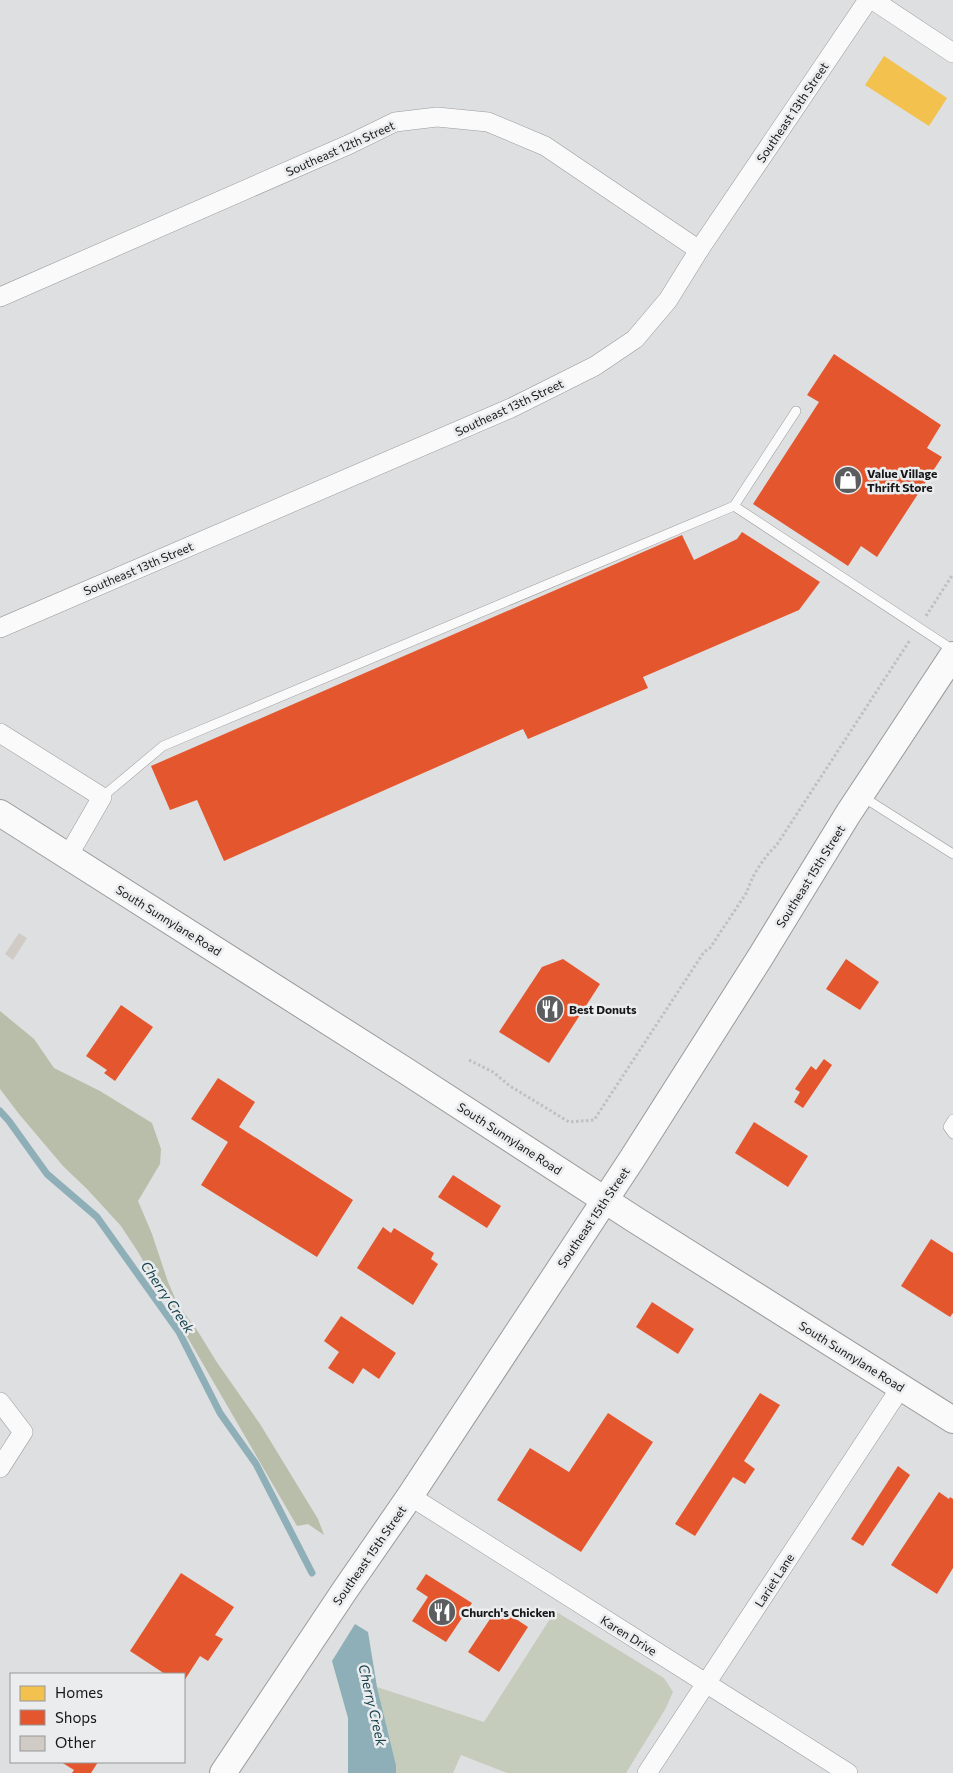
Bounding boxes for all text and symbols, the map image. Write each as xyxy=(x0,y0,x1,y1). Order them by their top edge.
street label: Southeast 13th Street xyxy=(753,59,831,165)
street label: Southeast 12th Street xyxy=(283,118,397,178)
street label: Southeast 13th Street xyxy=(453,376,565,438)
shop icon: Value Village Thrift Store xyxy=(833,465,863,495)
place label: Value Village Thrift Store xyxy=(867,466,937,494)
street label: Southeast 13th Street xyxy=(81,538,195,597)
street label: Southeast 15th Street xyxy=(773,822,847,930)
street label: South Sunnylane Road xyxy=(114,882,224,958)
restaurant icon: Best Donuts xyxy=(535,994,565,1024)
place label: Best Donuts xyxy=(569,1002,637,1016)
street label: South Sunnylane Road xyxy=(455,1099,565,1177)
street label: Southeast 15th Street xyxy=(554,1164,632,1270)
water label: Cherry Creek xyxy=(138,1258,199,1337)
street label: South Sunnylane Road xyxy=(797,1318,907,1394)
street label: Southeast 15th Street xyxy=(329,1503,409,1607)
street label: Lariet Lane xyxy=(752,1551,796,1609)
restaurant icon: Church's Chicken xyxy=(427,1597,457,1627)
place label: Church's Chicken xyxy=(461,1605,555,1619)
street label: Karen Drive xyxy=(598,1612,660,1658)
water label: Cherry Creek xyxy=(355,1662,391,1748)
legend xyxy=(10,1673,185,1763)
text: Homes xyxy=(55,1683,103,1701)
text: Shops xyxy=(55,1708,97,1726)
text: Other xyxy=(55,1733,96,1751)

